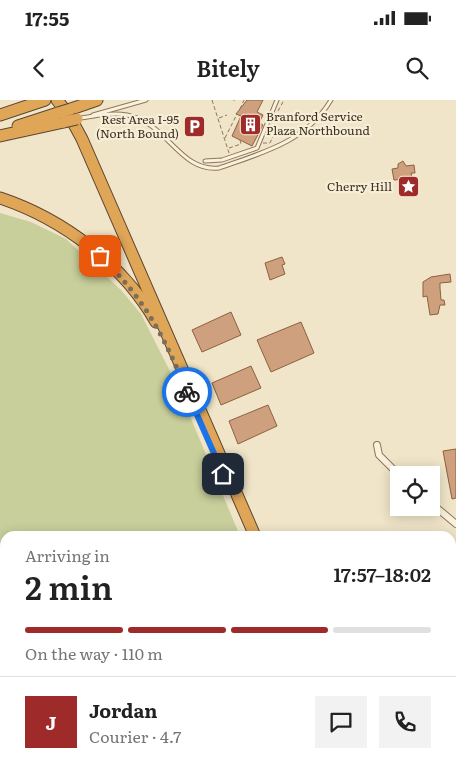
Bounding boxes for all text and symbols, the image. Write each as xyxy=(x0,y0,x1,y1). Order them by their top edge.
text: 17:55 xyxy=(25,4,69,32)
text: Bitely xyxy=(196,51,260,84)
icon: back xyxy=(25,54,53,82)
icon: search xyxy=(403,54,431,82)
place label: Branford Service Plaza Northbound xyxy=(266,107,371,139)
place label: Rest Area I-95 (North Bound) xyxy=(96,110,179,142)
building icon: Branford Service Plaza Northbound xyxy=(238,112,262,136)
parking icon: Rest Area I-95 (North Bound) xyxy=(183,115,207,139)
place icon: Cherry Hill xyxy=(396,175,420,199)
place label: Cherry Hill xyxy=(327,177,392,195)
pin xyxy=(79,235,121,277)
icon: bag xyxy=(86,242,114,270)
courier xyxy=(162,367,212,417)
icon: bike xyxy=(173,378,201,406)
pin xyxy=(202,453,244,495)
icon: home xyxy=(209,460,237,488)
map controls xyxy=(390,466,440,516)
button: locate xyxy=(390,466,440,516)
text: Arriving in xyxy=(25,543,110,567)
text: 17:57–18:02 xyxy=(333,560,431,588)
text: 2 min xyxy=(25,562,113,610)
text: On the way · 110 m xyxy=(25,641,163,665)
text: Jordan xyxy=(89,696,158,724)
button: chat xyxy=(315,696,367,748)
button: phone xyxy=(379,696,431,748)
text: J xyxy=(46,708,56,736)
text: Courier · 4.7 xyxy=(89,724,181,748)

